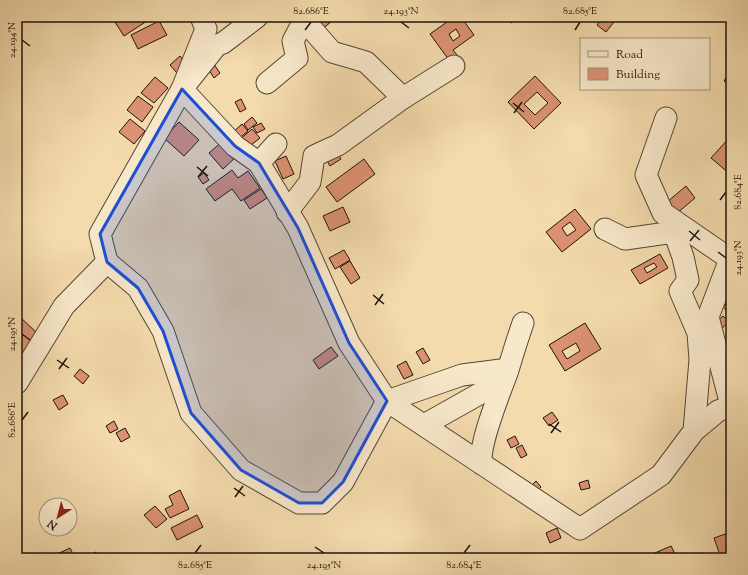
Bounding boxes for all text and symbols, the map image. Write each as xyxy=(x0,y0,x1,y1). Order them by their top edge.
text: 82.686°E xyxy=(293,4,329,19)
text: 24.193°N xyxy=(384,4,418,19)
text: 82.685°E xyxy=(563,4,597,19)
text: 24.194°N xyxy=(5,22,20,58)
legend xyxy=(580,38,710,90)
text: Road xyxy=(616,46,643,64)
text: Building xyxy=(616,66,660,84)
text: 82.684°E xyxy=(731,174,746,210)
text: 24.193°N xyxy=(731,241,746,275)
text: 24.195°N xyxy=(5,317,20,351)
text: 82.686°E xyxy=(5,402,20,438)
north arrow xyxy=(38,497,78,537)
text: N xyxy=(44,515,62,534)
text: 82.685°E xyxy=(178,558,212,573)
text: 24.195°N xyxy=(307,558,341,573)
text: 82.684°E xyxy=(446,558,482,573)

